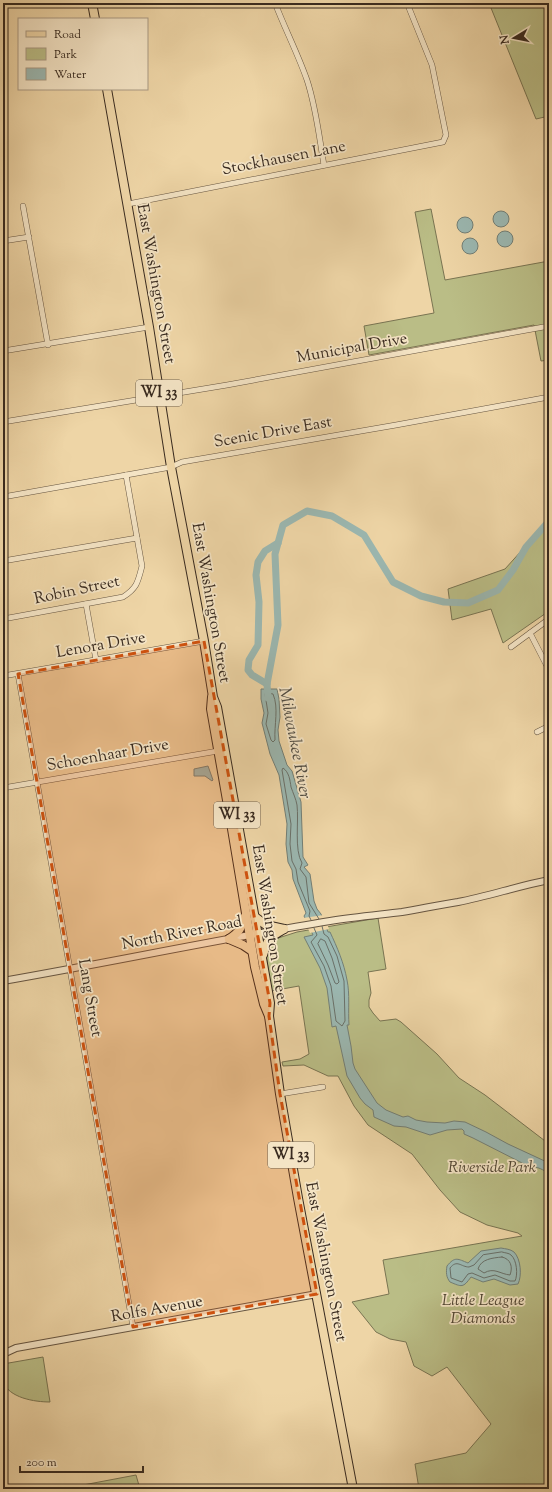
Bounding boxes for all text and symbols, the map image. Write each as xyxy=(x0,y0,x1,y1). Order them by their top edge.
legend xyxy=(18,18,148,90)
north arrow xyxy=(494,18,534,58)
text: Road xyxy=(54,26,81,44)
text: N xyxy=(496,34,514,46)
text: Park xyxy=(54,46,77,64)
text: Water xyxy=(54,66,87,84)
street label: Stockhausen Lane xyxy=(220,136,348,182)
street label: East Washington Street xyxy=(130,202,180,366)
street label: Municipal Drive xyxy=(295,328,409,370)
road number: WI 33 xyxy=(136,380,182,406)
street label: Scenic Drive East xyxy=(212,411,334,455)
street label: East Washington Street xyxy=(185,521,235,685)
street label: Robin Street xyxy=(32,571,122,611)
street label: Lenora Drive xyxy=(54,627,148,665)
water label: Milwaukee River xyxy=(271,685,317,801)
street label: Schoenhaar Drive xyxy=(45,734,171,778)
road number: WI 33 xyxy=(214,802,260,828)
street label: East Washington Street xyxy=(245,843,293,1007)
street label: North River Road xyxy=(120,911,244,957)
street label: Lang Street xyxy=(71,957,107,1039)
road number: WI 33 xyxy=(268,1142,314,1168)
park label: Riverside Park xyxy=(448,1157,536,1180)
street label: East Washington Street xyxy=(298,1180,352,1344)
park label: Little League Diamonds xyxy=(442,1290,524,1331)
street label: Rolfs Avenue xyxy=(109,1291,205,1329)
scale bar xyxy=(20,1448,143,1474)
text: 200 m xyxy=(26,1454,57,1472)

